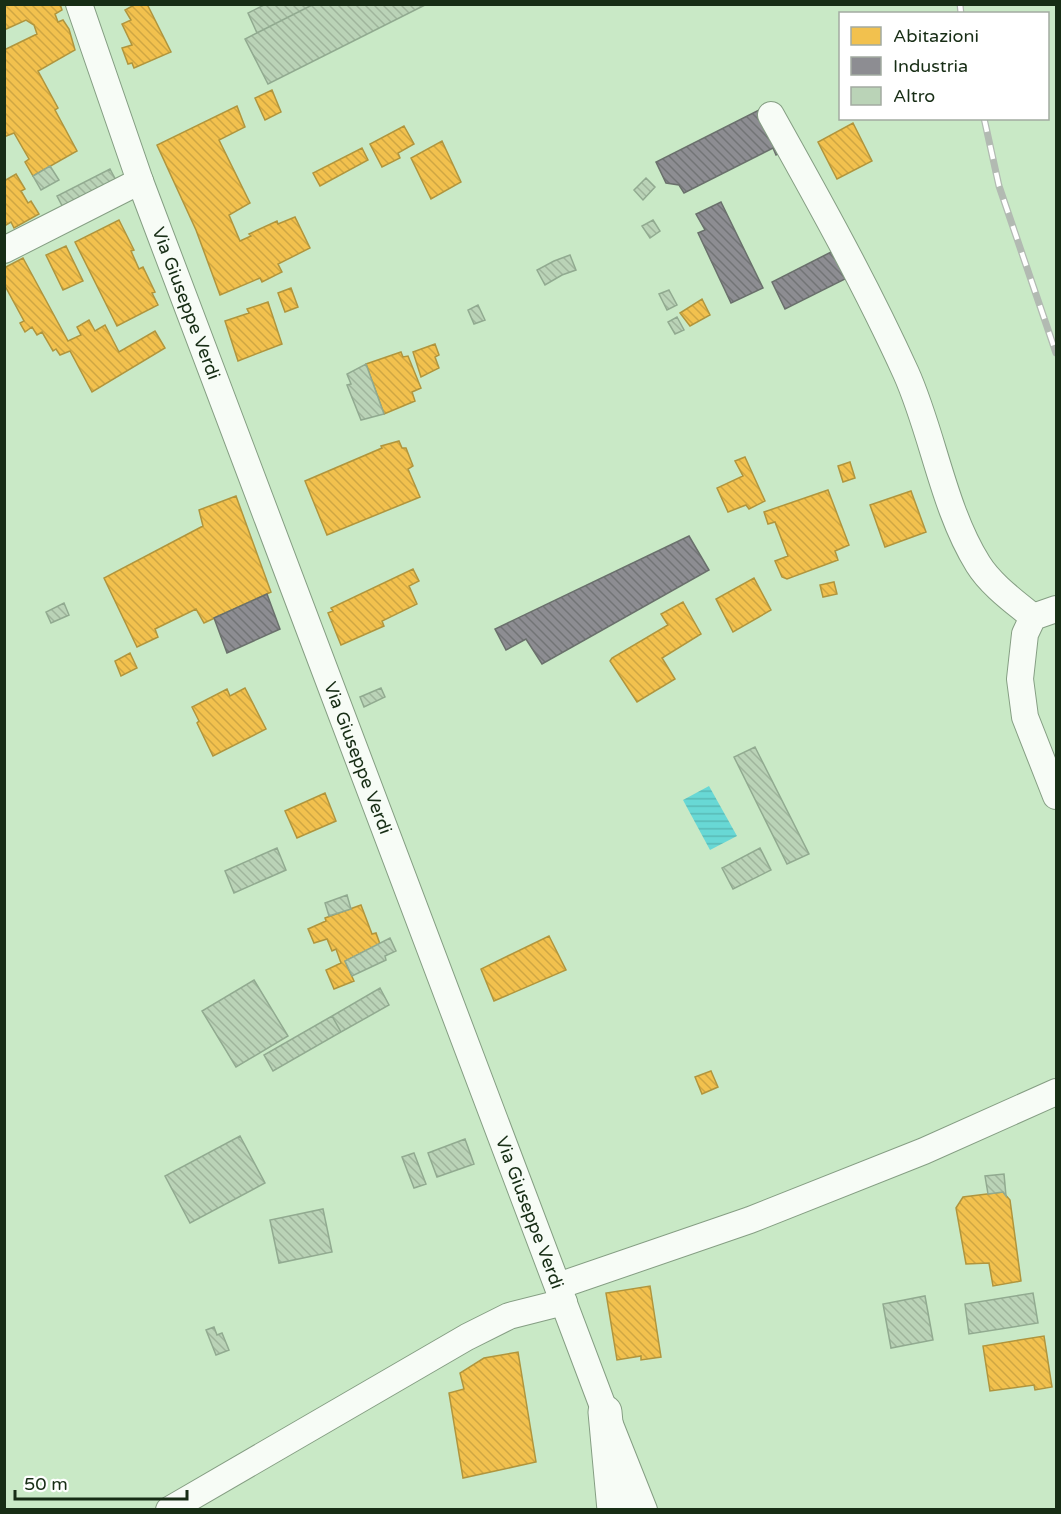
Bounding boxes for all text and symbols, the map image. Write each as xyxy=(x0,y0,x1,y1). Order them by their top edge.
legend xyxy=(839,12,1049,120)
text: Abitazioni xyxy=(893,25,979,47)
text: Industria xyxy=(893,55,968,77)
text: Altro xyxy=(893,85,935,107)
street label: Via Giuseppe Verdi xyxy=(147,224,225,383)
street label: Via Giuseppe Verdi xyxy=(319,679,397,837)
street label: Via Giuseppe Verdi xyxy=(491,1133,568,1292)
scale bar xyxy=(15,1463,188,1501)
text: 50 m xyxy=(24,1473,68,1495)

